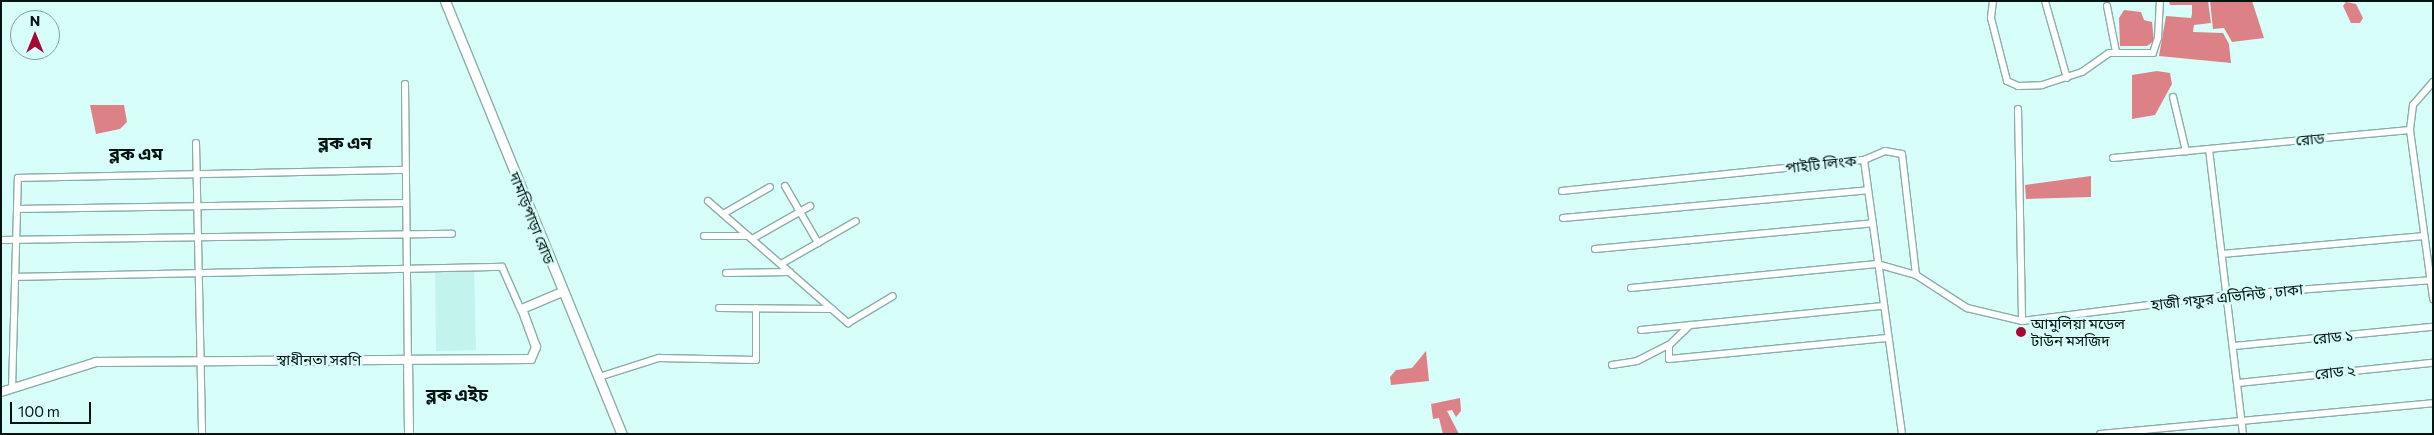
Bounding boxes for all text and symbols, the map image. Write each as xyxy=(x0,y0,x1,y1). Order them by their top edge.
north arrow xyxy=(10,10,60,60)
text: N xyxy=(30,12,40,29)
street label: রোড xyxy=(2295,129,2325,149)
district label: ব্লক এন xyxy=(318,131,372,153)
district label: ব্লক এম xyxy=(109,142,163,164)
street label: পাইটি লিংক xyxy=(1785,151,1857,177)
street label: দামড়িপাড়া রোড xyxy=(505,169,559,267)
street label: হাজী গফুর এভিনিউ , ঢাকা xyxy=(2150,280,2304,314)
place label: আমুলিয়া মডেল টাউন মসজিদ xyxy=(2031,314,2125,349)
marker: আমুলিয়া মডেল টাউন মসজিদ xyxy=(2015,326,2027,338)
street label: রোড ১ xyxy=(2312,326,2354,348)
street label: স্বাধীনতা সরণি xyxy=(277,351,361,369)
street label: রোড ২ xyxy=(2314,361,2356,383)
district label: ব্লক এইচ xyxy=(426,383,488,405)
scale bar xyxy=(12,392,94,424)
text: 100 m xyxy=(18,402,60,420)

